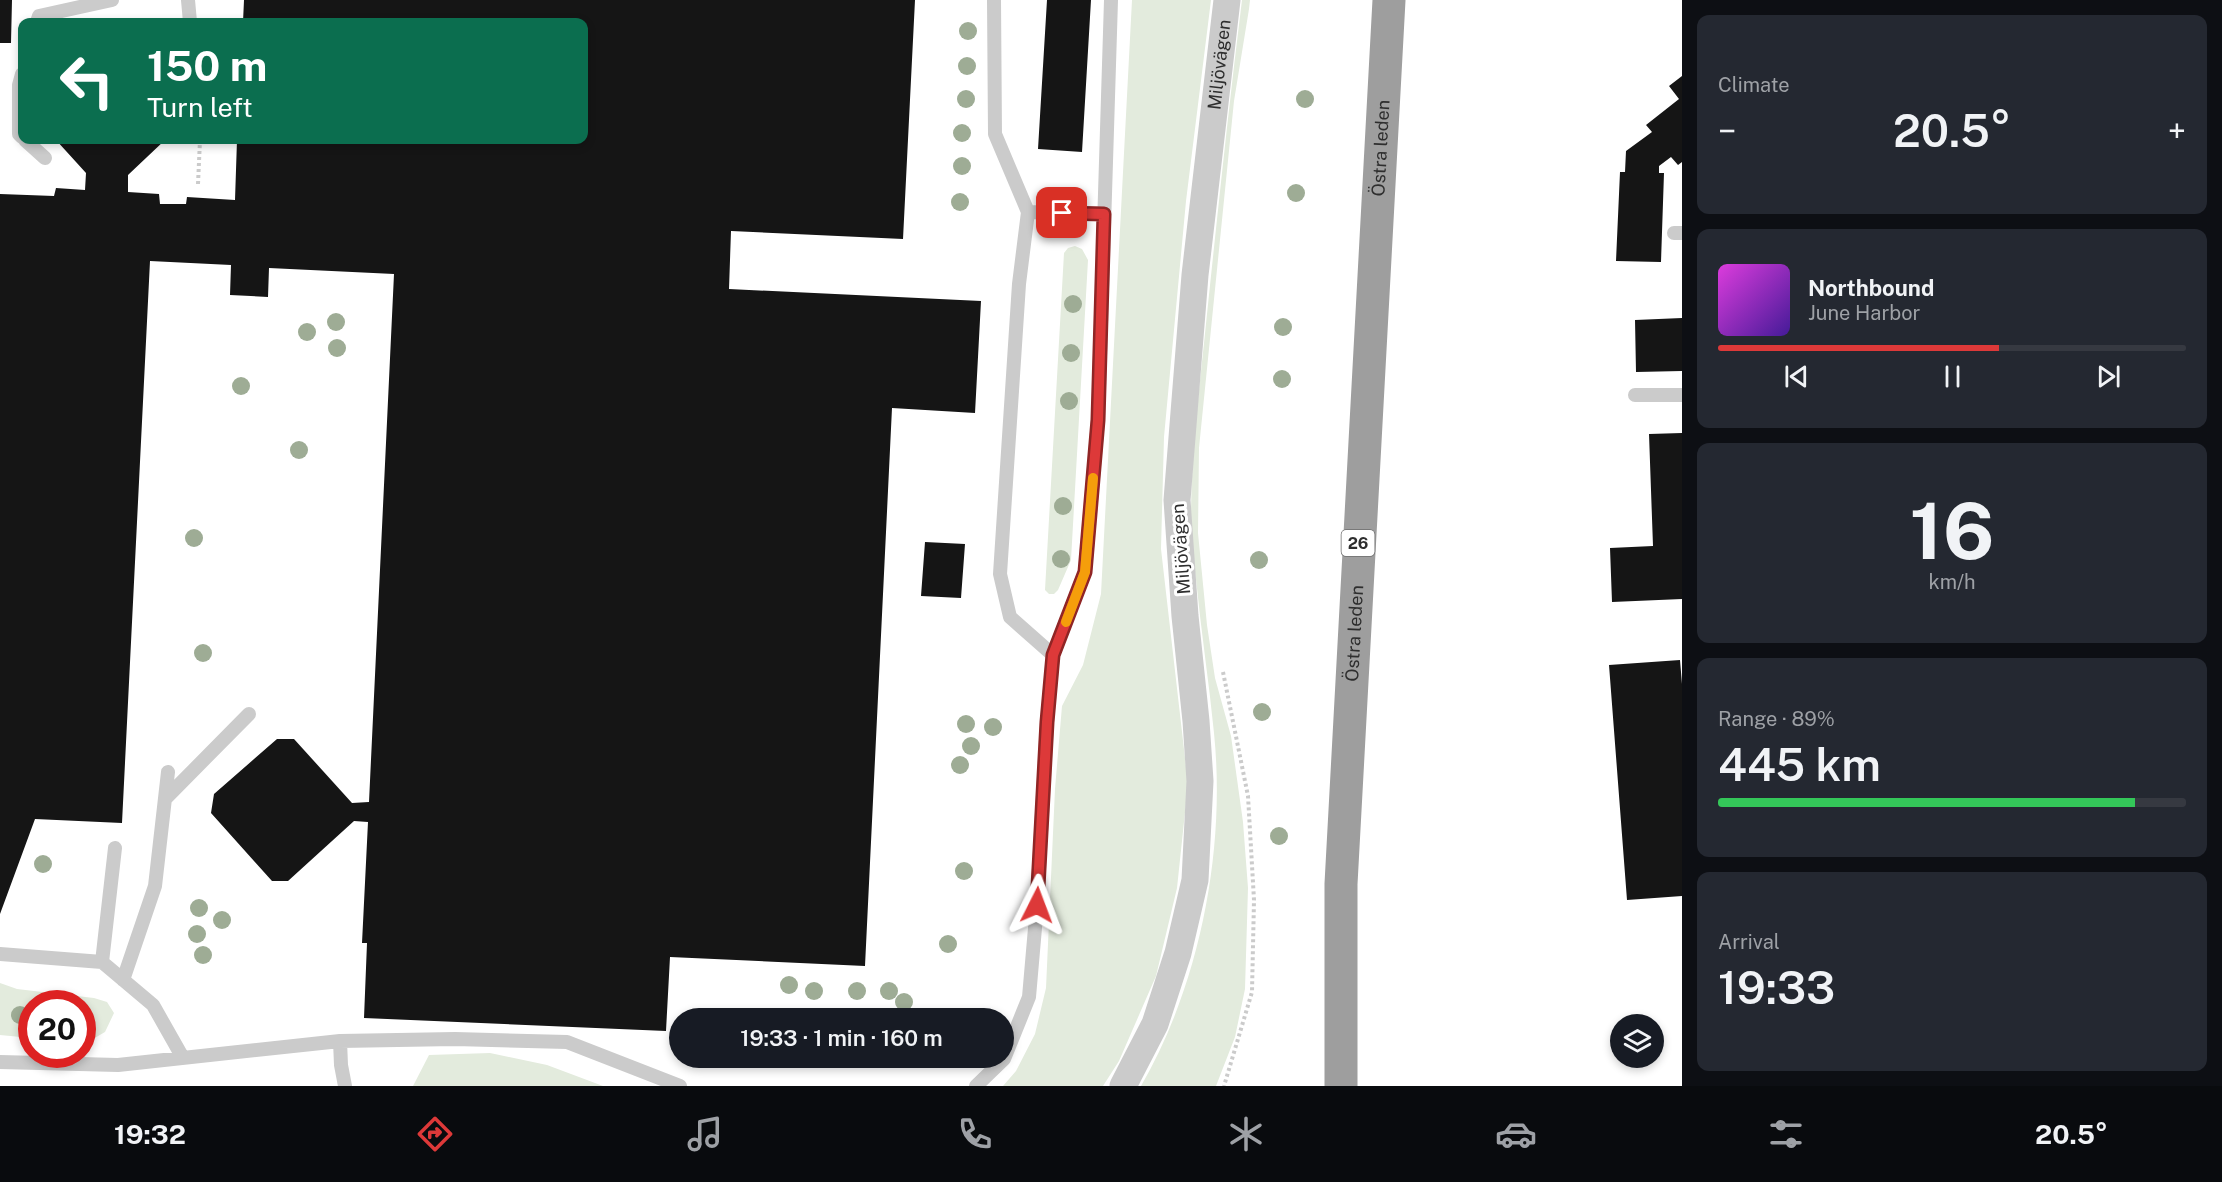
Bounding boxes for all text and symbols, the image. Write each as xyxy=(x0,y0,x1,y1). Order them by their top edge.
street label: Miljövägen xyxy=(1203,18,1235,111)
text: 150 m xyxy=(147,41,267,90)
icon: left xyxy=(48,42,126,120)
text: Climate xyxy=(1718,73,1790,97)
text: Turn left xyxy=(147,91,253,123)
street label: Östra leden xyxy=(1366,99,1394,197)
text: 20.5° xyxy=(1893,104,2011,157)
text: − xyxy=(1718,112,1736,150)
text: + xyxy=(2168,112,2186,150)
pin xyxy=(1036,187,1087,238)
icon: arrive xyxy=(1045,196,1078,229)
text: Northbound xyxy=(1808,275,1934,301)
text: June Harbor xyxy=(1808,301,1920,325)
icon: previous xyxy=(1780,360,1813,393)
icon: pause xyxy=(1936,360,1969,393)
icon: next xyxy=(2092,360,2125,393)
text: 16 xyxy=(1910,485,1994,577)
street label: Miljövägen xyxy=(1167,503,1194,595)
road number: 26 xyxy=(1342,530,1374,556)
text: km/h xyxy=(1928,570,1976,594)
street label: Östra leden xyxy=(1340,585,1367,682)
text: Range · 89% xyxy=(1718,707,1835,731)
text: 445 km xyxy=(1718,738,1881,791)
position arrow xyxy=(1005,873,1069,937)
text: Arrival xyxy=(1718,930,1780,954)
text: 19:33 xyxy=(1718,961,1835,1014)
speed limit sign: 20 xyxy=(18,990,96,1068)
map controls xyxy=(1610,1014,1664,1068)
button: layers xyxy=(1610,1014,1664,1068)
text: 19:33 · 1 min · 160 m xyxy=(740,1025,943,1051)
icon: directions xyxy=(414,1113,456,1155)
icon: music xyxy=(684,1113,726,1155)
icon: phone xyxy=(954,1113,996,1155)
icon: climate xyxy=(1225,1113,1267,1155)
icon: car xyxy=(1495,1113,1537,1155)
icon: filters xyxy=(1765,1113,1807,1155)
text: 19:32 xyxy=(114,1118,186,1150)
text: 20.5° xyxy=(2035,1118,2108,1150)

